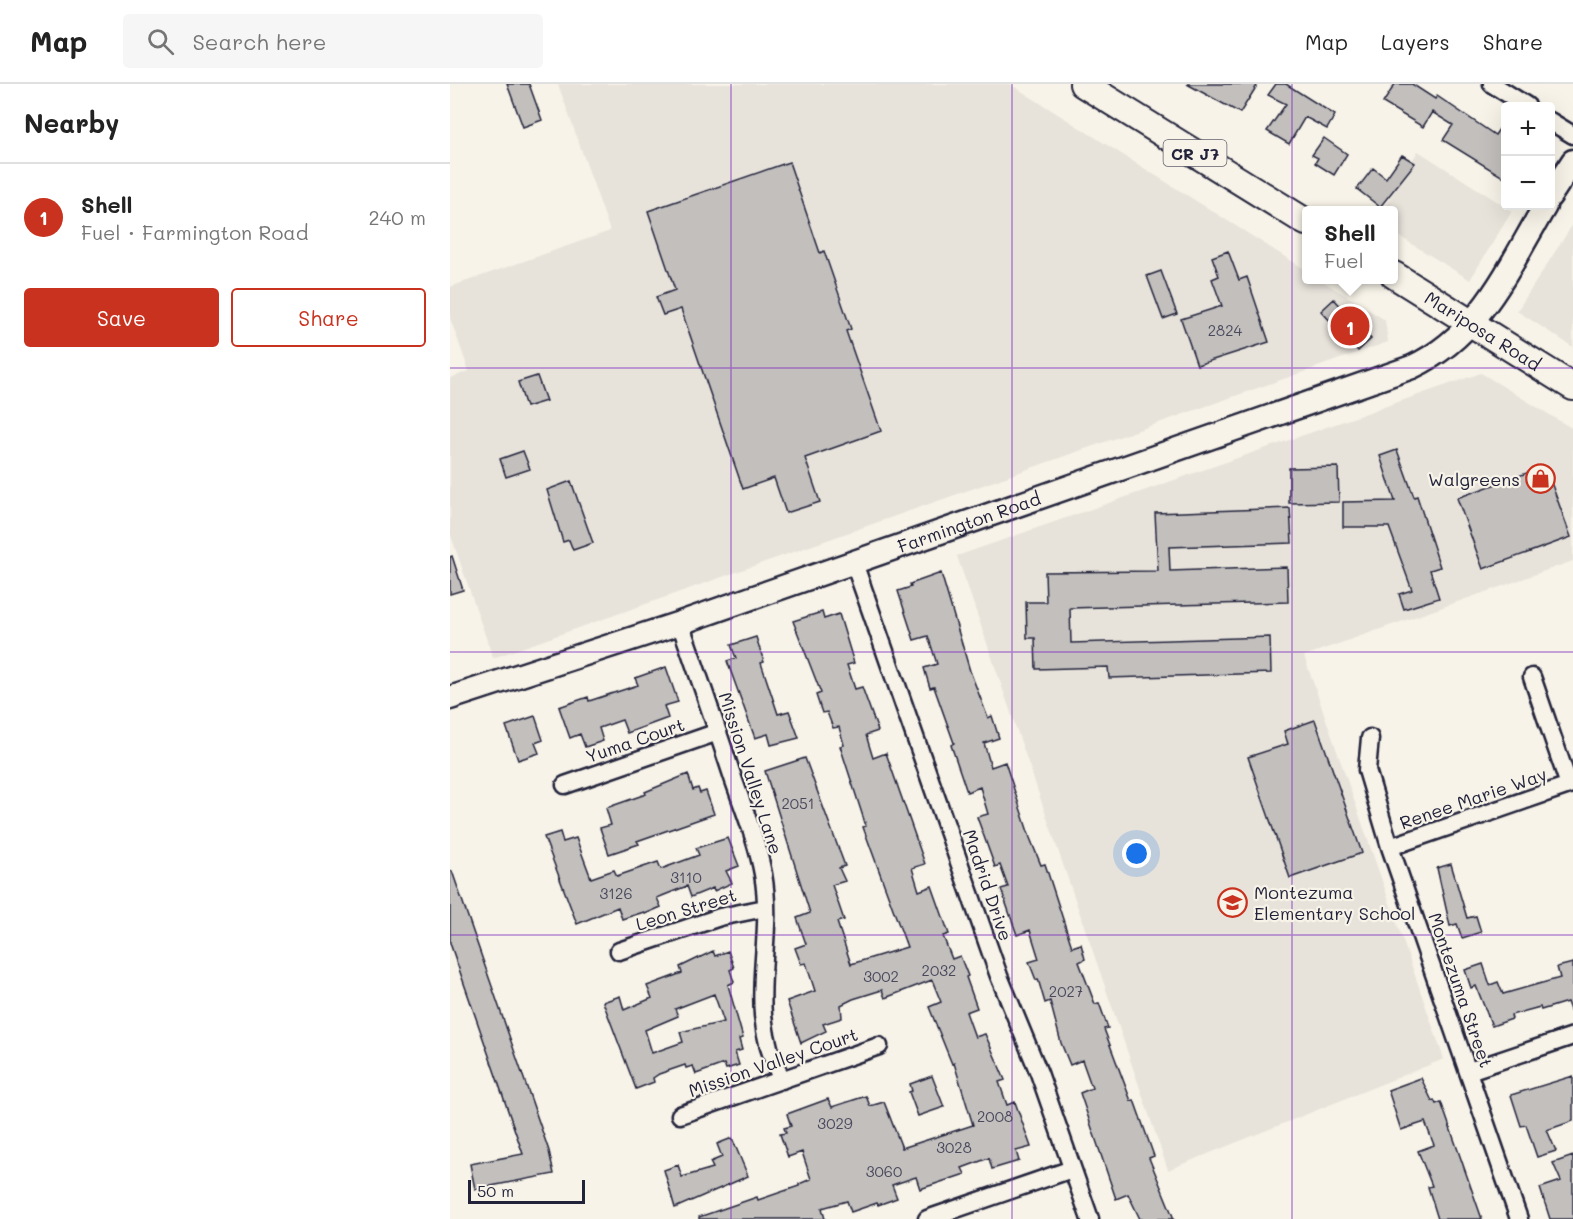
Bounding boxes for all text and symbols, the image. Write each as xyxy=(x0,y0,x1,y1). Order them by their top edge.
search box xyxy=(123,14,543,68)
text: Map xyxy=(30,23,87,59)
icon: search xyxy=(144,25,177,58)
text: Search here xyxy=(192,27,326,56)
text: Map xyxy=(1305,28,1348,55)
text: Layers xyxy=(1381,28,1450,55)
text: Share xyxy=(1483,28,1543,55)
map controls xyxy=(1501,102,1555,210)
button: + xyxy=(1501,102,1555,156)
text: Nearby xyxy=(24,106,119,140)
road number: CR J7 xyxy=(1164,140,1227,166)
button: − xyxy=(1501,156,1555,210)
text: Shell xyxy=(81,190,133,219)
text: 1 xyxy=(39,204,48,230)
text: 240 m xyxy=(368,204,426,230)
popup xyxy=(1302,206,1398,284)
text: Shell xyxy=(1324,218,1376,247)
text: Fuel · Farmington Road xyxy=(81,219,308,245)
text: Fuel xyxy=(1324,247,1364,273)
street label: Mariposa Road xyxy=(1420,285,1546,376)
button: Save xyxy=(24,288,219,347)
button: Share xyxy=(231,288,426,347)
pin: 1 xyxy=(1330,304,1370,348)
house number: 2824 xyxy=(1208,320,1242,340)
shop icon: Walgreens xyxy=(1525,463,1557,495)
place label: Walgreens xyxy=(1428,467,1520,491)
street label: Farmington Road xyxy=(894,486,1044,558)
street label: Mission Valley Lane xyxy=(713,689,789,857)
street label: Yuma Court xyxy=(582,712,688,768)
street label: Renee Marie Way xyxy=(1396,762,1550,834)
house number: 2051 xyxy=(781,793,815,813)
street label: Madrid Drive xyxy=(958,826,1018,944)
your location xyxy=(1122,839,1151,868)
house number: 3110 xyxy=(670,867,702,887)
place label: Montezuma Elementary School xyxy=(1254,880,1416,925)
street label: Leon Street xyxy=(633,882,739,936)
house number: 3126 xyxy=(600,883,632,903)
school or university icon: Montezuma Elementary School xyxy=(1217,886,1249,918)
street label: Montezuma Street xyxy=(1423,909,1499,1071)
house number: 2032 xyxy=(922,960,956,980)
house number: 3002 xyxy=(863,966,899,986)
house number: 2027 xyxy=(1049,981,1083,1001)
street label: Mission Valley Court xyxy=(685,1022,861,1102)
house number: 2008 xyxy=(977,1106,1013,1126)
house number: 3029 xyxy=(817,1113,853,1133)
house number: 3028 xyxy=(936,1137,972,1157)
house number: 3060 xyxy=(866,1161,902,1181)
scale bar xyxy=(468,1177,585,1204)
text: 50 m xyxy=(477,1180,514,1201)

